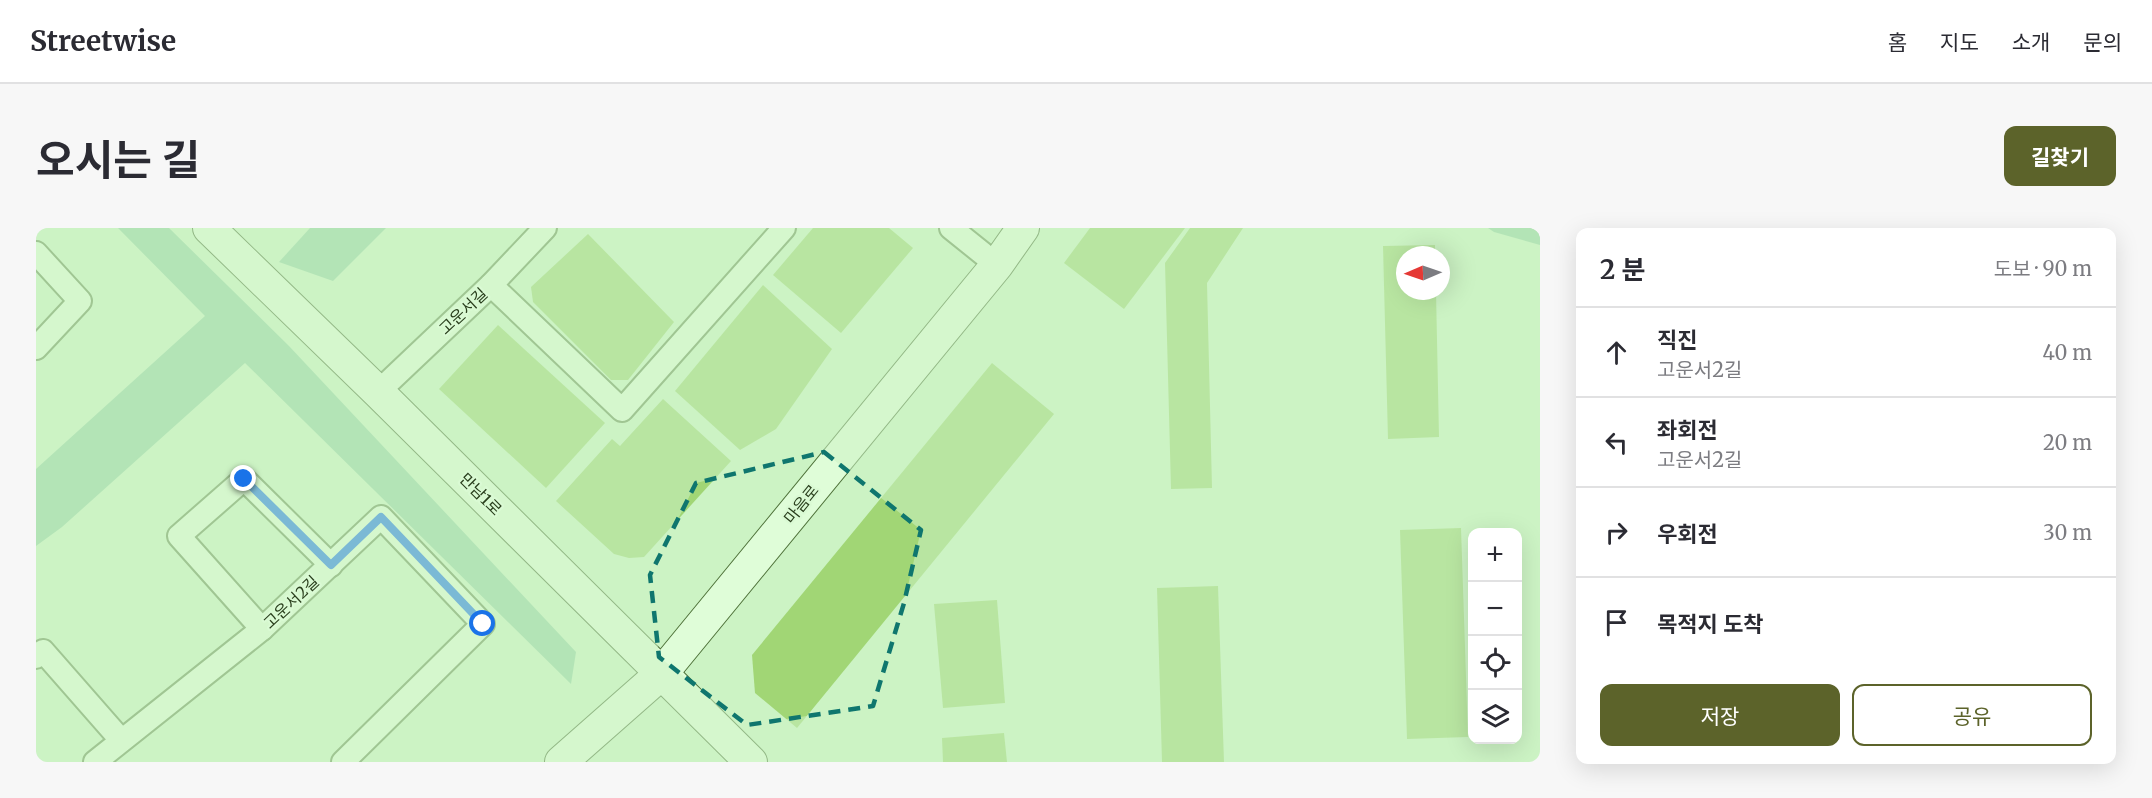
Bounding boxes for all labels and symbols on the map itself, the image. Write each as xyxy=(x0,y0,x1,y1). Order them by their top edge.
north arrow xyxy=(1396,246,1450,300)
street label: 고운서길 xyxy=(435,284,491,338)
route end xyxy=(230,465,256,491)
street label: 만남1로 xyxy=(456,469,506,519)
street label: 마음로 xyxy=(779,480,823,527)
street label: 고운서2길 xyxy=(259,571,323,633)
route start xyxy=(469,610,495,636)

